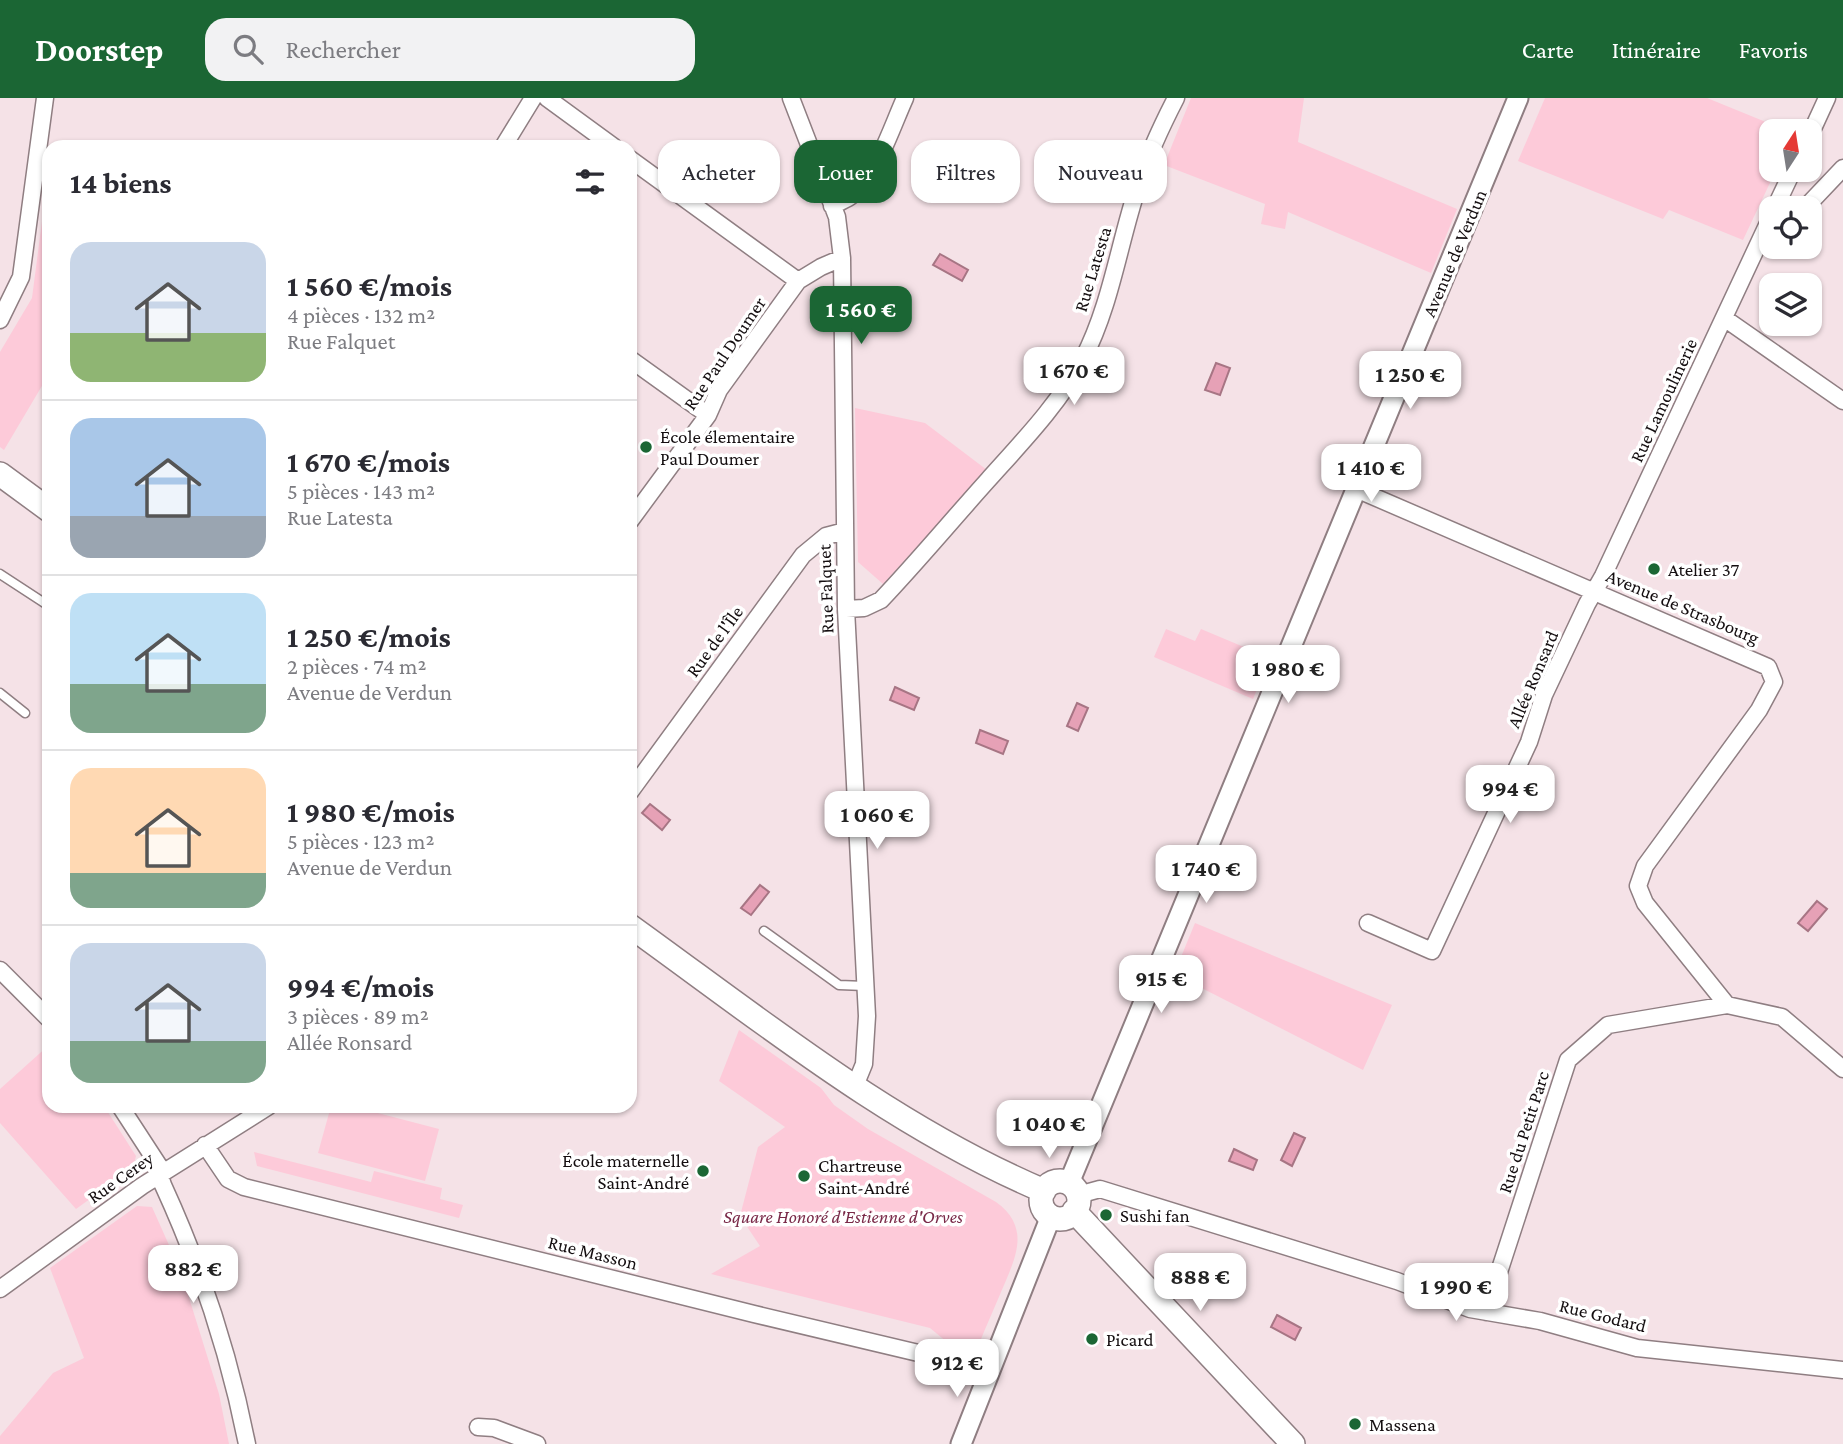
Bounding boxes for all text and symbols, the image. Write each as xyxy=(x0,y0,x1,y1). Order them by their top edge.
search box xyxy=(205,18,695,81)
icon: search xyxy=(229,30,267,68)
text: Doorstep xyxy=(35,31,163,68)
text: Rechercher xyxy=(285,35,401,64)
text: Carte xyxy=(1522,36,1574,63)
text: Itinéraire xyxy=(1612,36,1701,63)
text: Favoris xyxy=(1739,36,1808,63)
north arrow xyxy=(1759,119,1822,182)
map controls xyxy=(1759,119,1822,336)
chip: Acheter xyxy=(658,140,780,203)
chip: Louer xyxy=(794,140,897,203)
chip: Filtres xyxy=(911,140,1020,203)
chip: Nouveau xyxy=(1034,140,1167,203)
icon: filters xyxy=(571,163,609,201)
text: 14 biens xyxy=(70,166,172,199)
street label: Avenue de Verdun xyxy=(1418,186,1491,320)
button: locate xyxy=(1759,196,1822,259)
street label: Rue Latesta xyxy=(1070,224,1115,314)
text: 1 560 €/mois xyxy=(287,269,452,302)
icon: home xyxy=(126,270,210,354)
button: layers xyxy=(1759,273,1822,336)
pin: 1 560 € xyxy=(796,286,926,346)
street label: Rue Paul Doumer xyxy=(679,293,770,414)
text: 1 560 € xyxy=(826,296,896,322)
text: 4 pièces · 132 m² xyxy=(287,302,435,328)
text: Rue Falquet xyxy=(287,328,395,354)
street label: Rue Lamoulinerie xyxy=(1626,335,1701,465)
pin: 1 670 € xyxy=(1009,348,1139,407)
pin: 1 250 € xyxy=(1345,352,1475,411)
text: 1 670 € xyxy=(1040,357,1108,383)
text: 1 250 € xyxy=(1375,361,1445,387)
place label: École élementaire Paul Doumer xyxy=(660,426,795,469)
marker: École élementaire Paul Doumer xyxy=(638,439,654,455)
pin: 1 410 € xyxy=(1306,444,1436,504)
text: 1 670 €/mois xyxy=(287,445,450,478)
icon: home xyxy=(126,446,210,530)
text: 1 410 € xyxy=(1337,454,1405,480)
text: 5 pièces · 143 m² xyxy=(287,478,435,504)
text: Rue Latesta xyxy=(287,504,393,530)
street label: Rue Falquet xyxy=(813,543,838,634)
place label: Atelier 37 xyxy=(1668,559,1740,580)
marker: Atelier 37 xyxy=(1646,561,1662,577)
street label: Avenue de Strasbourg xyxy=(1603,565,1762,648)
street label: Rue de l'Île xyxy=(682,602,747,681)
text: 1 250 €/mois xyxy=(287,620,451,653)
icon: home xyxy=(126,621,210,705)
street label: Allée Ronsard xyxy=(1503,627,1562,731)
pin: 1 980 € xyxy=(1223,646,1353,705)
text: 2 pièces · 74 m² xyxy=(287,653,427,679)
text: 1 980 € xyxy=(1252,655,1324,681)
text: Avenue de Verdun xyxy=(287,679,452,705)
pin: 994 € xyxy=(1461,766,1559,825)
text: 994 € xyxy=(1482,775,1538,801)
pin: 1 060 € xyxy=(812,792,942,851)
text: 1 980 €/mois xyxy=(287,795,455,828)
icon: home xyxy=(126,796,210,880)
text: 1 060 € xyxy=(840,801,914,827)
text: 5 pièces · 123 m² xyxy=(287,828,434,854)
pin: 1 740 € xyxy=(1141,846,1271,905)
text: Avenue de Verdun xyxy=(287,854,452,880)
text: 1 740 € xyxy=(1172,855,1240,881)
pin: 915 € xyxy=(1112,956,1210,1015)
text: 915 € xyxy=(1135,965,1187,991)
text: 994 €/mois xyxy=(287,970,434,1003)
icon: home xyxy=(126,971,210,1055)
text: 3 pièces · 89 m² xyxy=(287,1003,429,1029)
text: Allée Ronsard xyxy=(287,1029,412,1055)
street label: Rue du Petit Parc xyxy=(1494,1068,1553,1196)
pin: 1 040 € xyxy=(984,1100,1114,1160)
text: 1 040 € xyxy=(1013,1110,1085,1136)
street label: Rue Cerey xyxy=(83,1147,157,1208)
place label: École maternelle Saint-André xyxy=(562,1150,689,1193)
place label: Chartreuse Saint-André xyxy=(818,1155,910,1198)
marker: École maternelle Saint-André xyxy=(695,1163,711,1179)
marker: Chartreuse Saint-André xyxy=(796,1168,812,1184)
place label: Sushi fan xyxy=(1120,1205,1190,1226)
park label: Square Honoré d'Estienne d'Orves xyxy=(723,1206,963,1227)
marker: Sushi fan xyxy=(1098,1207,1114,1223)
street label: Rue Masson xyxy=(546,1231,640,1274)
pin: 882 € xyxy=(144,1246,242,1305)
pin: 888 € xyxy=(1151,1254,1249,1313)
text: 882 € xyxy=(164,1255,222,1281)
text: 888 € xyxy=(1170,1263,1230,1289)
pin: 1 990 € xyxy=(1391,1264,1521,1323)
text: 1 990 € xyxy=(1420,1273,1492,1299)
street label: Rue Godard xyxy=(1557,1295,1649,1336)
place label: Picard xyxy=(1106,1329,1154,1350)
marker: Picard xyxy=(1084,1331,1100,1347)
pin: 912 € xyxy=(908,1340,1006,1399)
text: 912 € xyxy=(931,1349,983,1375)
place label: Massena xyxy=(1369,1414,1436,1435)
marker: Massena xyxy=(1347,1416,1363,1432)

